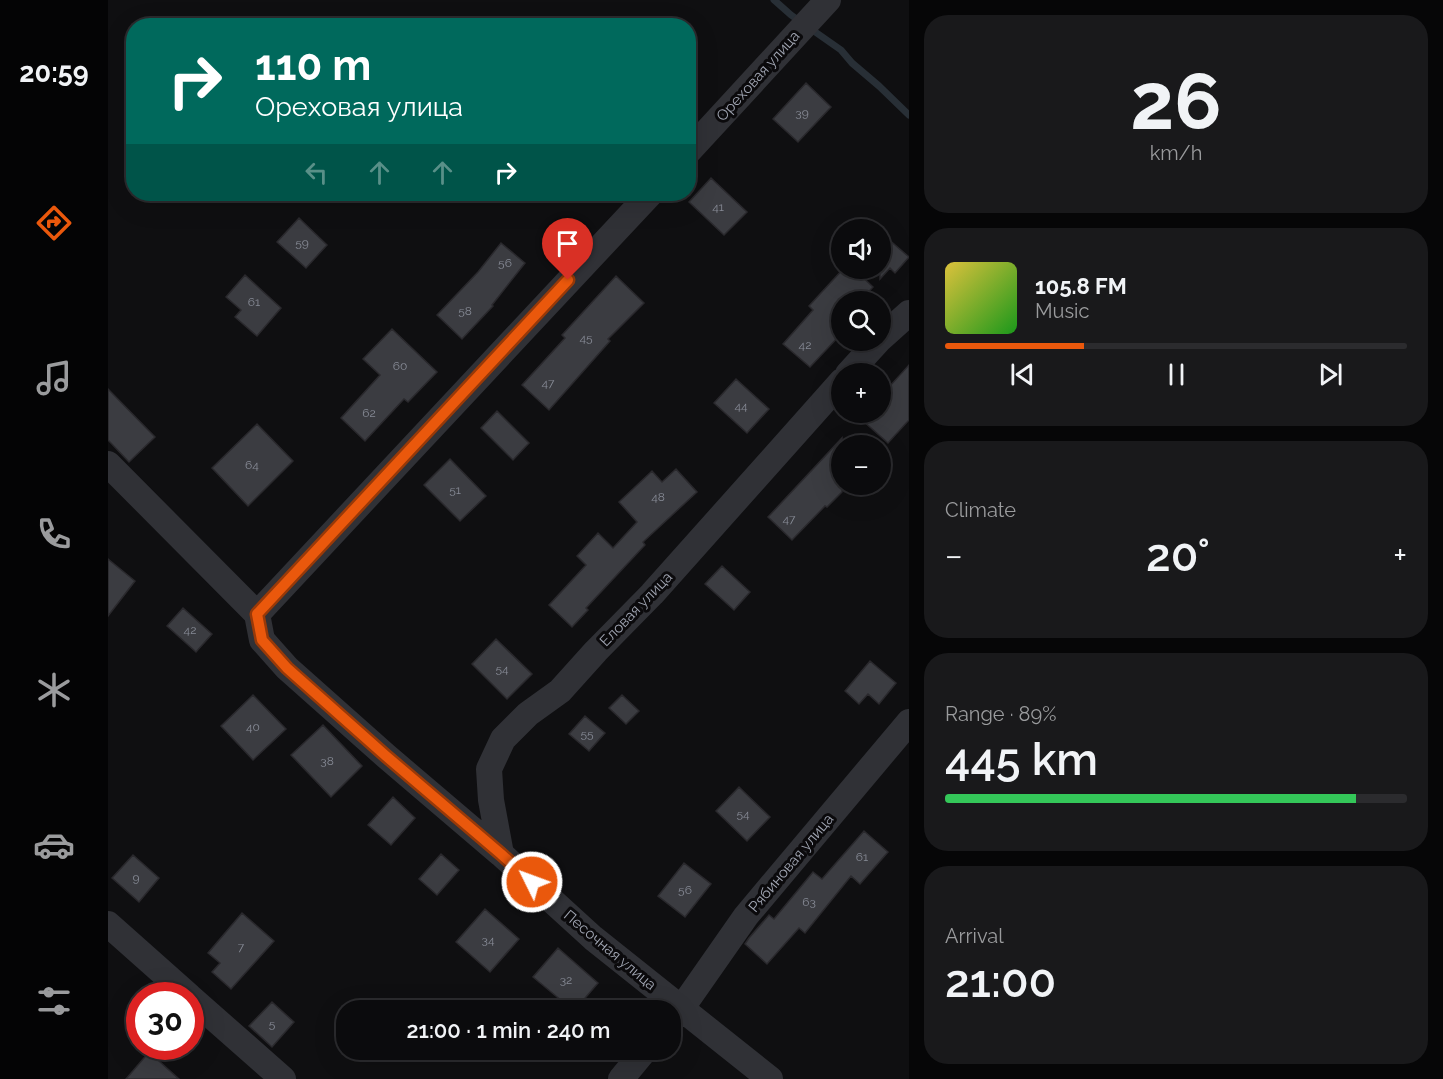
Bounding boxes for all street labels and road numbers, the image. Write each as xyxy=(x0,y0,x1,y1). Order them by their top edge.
street label: Ореховая улица xyxy=(713,27,803,125)
street label: Еловая улица xyxy=(596,568,676,650)
street label: Рябиновая улица xyxy=(745,810,837,916)
street label: Песочная улица xyxy=(560,906,660,994)

